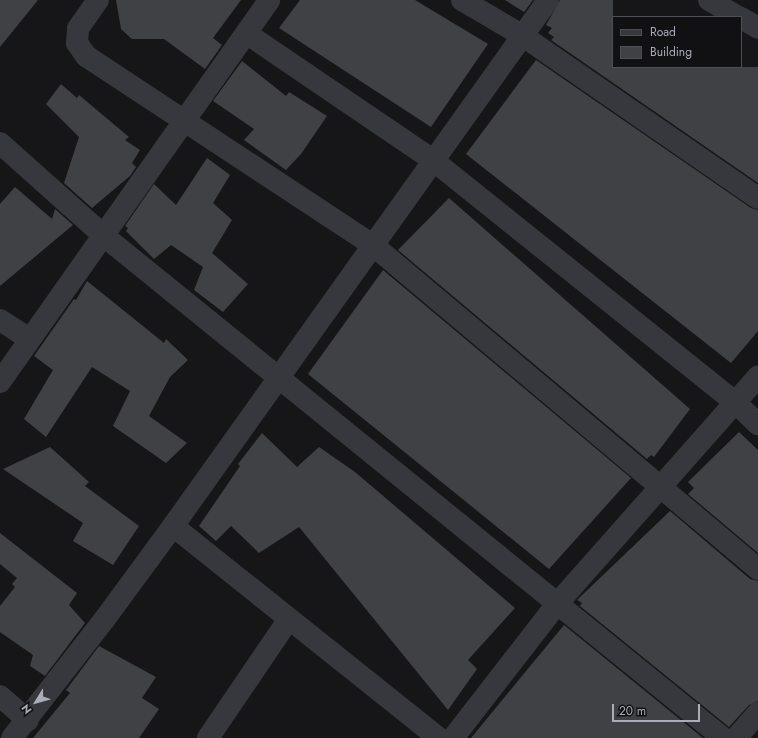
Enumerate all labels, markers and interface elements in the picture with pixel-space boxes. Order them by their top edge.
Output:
legend [612,16,742,68]
text: Road [650,23,676,41]
text: Building [650,43,692,61]
north arrow [16,682,56,722]
scale bar [614,696,702,722]
text: N [17,701,35,718]
text: 20 m [619,702,646,720]

